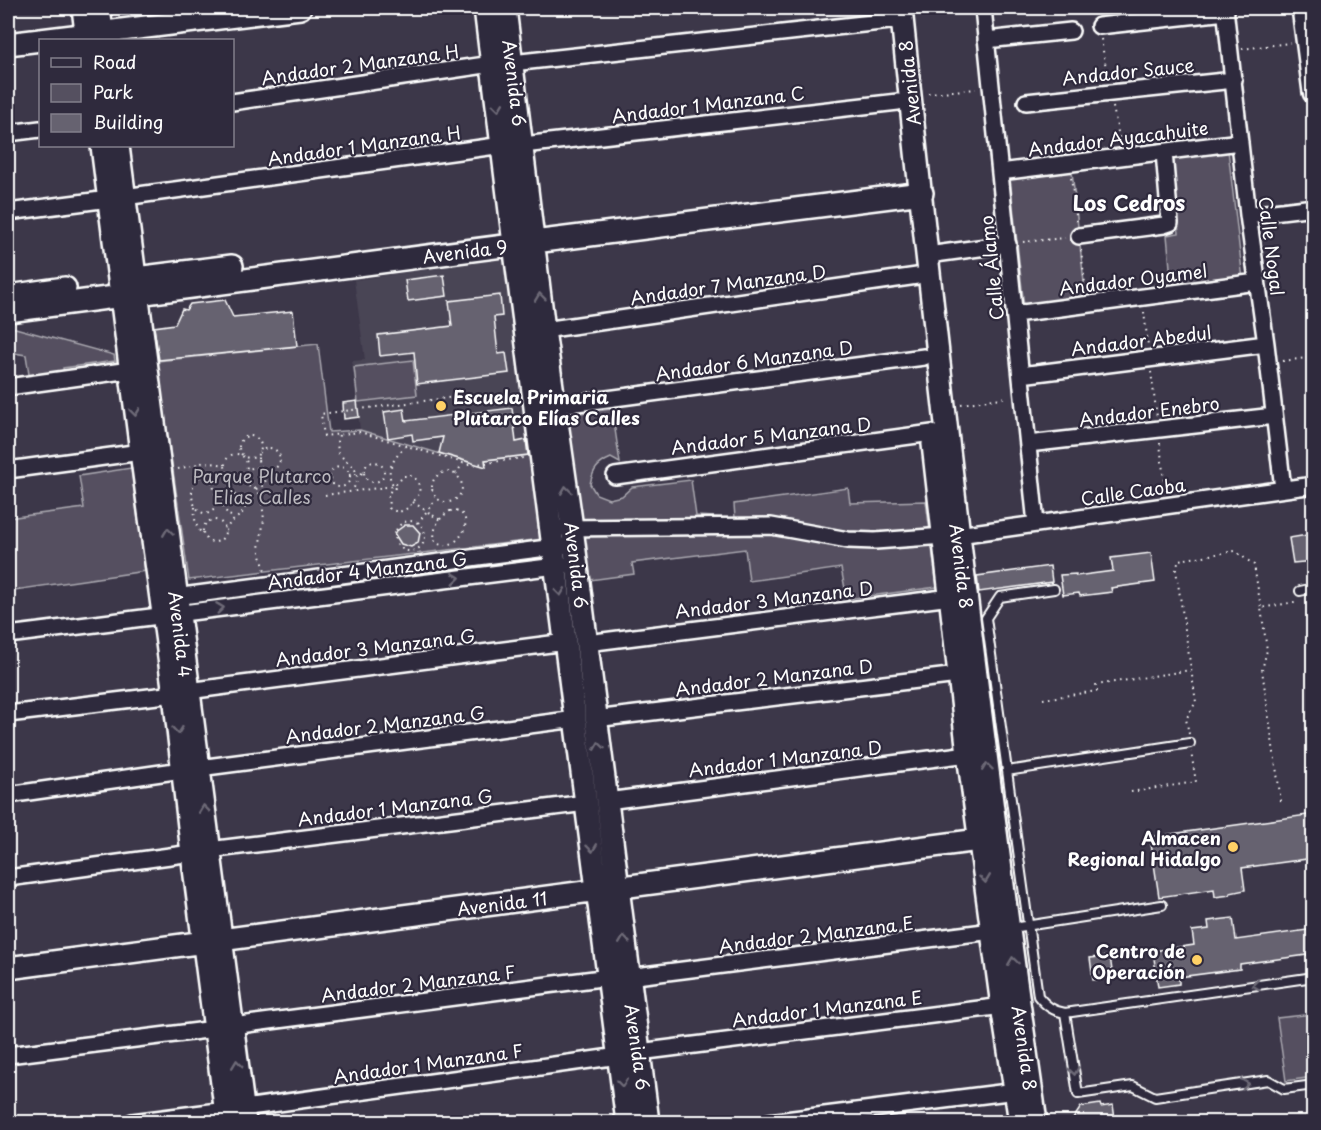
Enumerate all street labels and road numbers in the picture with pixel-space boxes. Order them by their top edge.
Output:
street label: Andador 2 Manzana H [259,37,461,91]
street label: Avenida 6 [496,38,534,128]
street label: Avenida 8 [891,39,927,127]
street label: Andador Sauce [1061,51,1196,91]
street label: Andador 1 Manzana C [610,79,806,129]
street label: Andador Ayacahuite [1026,114,1210,162]
street label: Andador 1 Manzana H [266,118,462,172]
street label: Calle Nogal [1253,195,1291,297]
street label: Calle Álamo [972,214,1010,322]
street label: Avenida 9 [421,232,509,270]
street label: Andador 7 Manzana D [628,257,828,311]
street label: Andador Oyamel [1058,257,1208,301]
street label: Andador Abedul [1069,318,1213,362]
street label: Andador 6 Manzana D [653,333,855,387]
street label: Andador Enebro [1077,389,1221,433]
street label: Andador 5 Manzana D [669,409,873,461]
street label: Calle Caoba [1079,470,1188,512]
street label: Avenida 6 [558,520,596,610]
street label: Avenida 8 [943,522,981,610]
street label: Andador 4 Manzana G [266,544,468,596]
street label: Andador 3 Manzana D [673,573,875,625]
street label: Avenida 4 [162,589,200,679]
street label: Andador 3 Manzana G [274,621,476,673]
street label: Andador 2 Manzana D [673,651,875,703]
street label: Andador 2 Manzana G [284,698,486,750]
street label: Andador 1 Manzana D [687,733,883,783]
street label: Andador 1 Manzana G [296,782,494,832]
street label: Avenida 11 [455,884,549,922]
street label: Andador 2 Manzana E [717,909,915,959]
street label: Andador 2 Manzana F [319,958,517,1008]
street label: Andador 1 Manzana E [730,983,924,1033]
street label: Avenida 6 [619,1002,657,1092]
street label: Avenida 8 [1006,1004,1044,1092]
street label: Andador 1 Manzana F [331,1036,525,1090]

